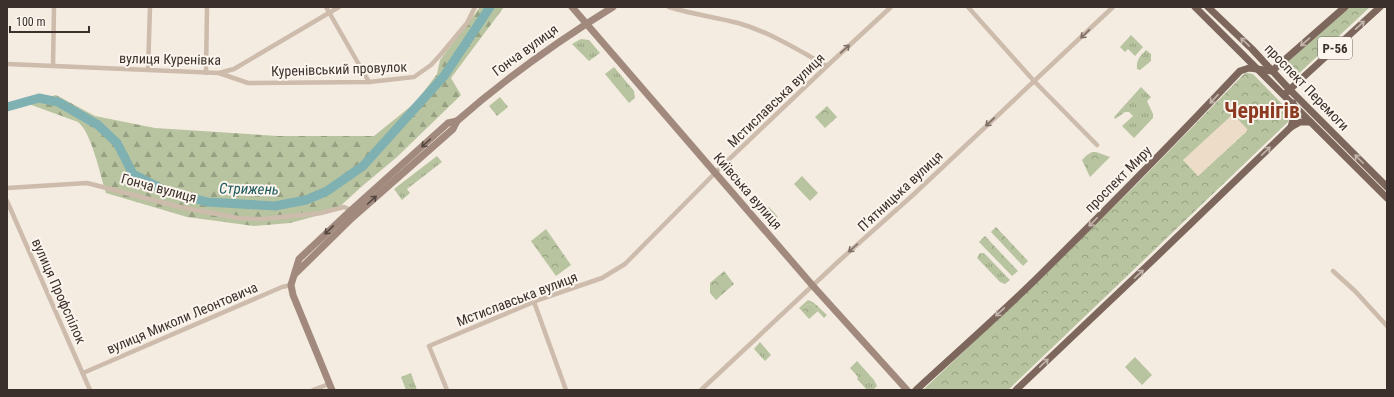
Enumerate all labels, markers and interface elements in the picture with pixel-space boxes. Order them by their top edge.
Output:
scale bar [10,8,89,34]
text: 100 m [16,15,46,29]
street label: Гонча вулиця [489,21,561,79]
one-way arrow [1354,21,1365,30]
one-way arrow [1080,29,1090,38]
one-way arrow [1300,37,1310,47]
road number: Р-56 [1318,37,1352,59]
one-way arrow [1240,38,1250,47]
street label: проспект Перемоги [1262,40,1352,134]
one-way arrow [840,44,850,54]
street label: вулиця Куренівка [119,50,221,68]
street label: Мстиславська вулиця [724,50,828,150]
street label: Куренівський провулок [271,59,408,79]
one-way arrow [1209,94,1218,104]
district label: Чернігів [1224,98,1300,123]
one-way arrow [985,118,995,127]
one-way arrow [420,138,431,147]
street label: проспект Миру [1081,142,1155,216]
one-way arrow [1261,146,1271,156]
street label: Пʼятницька вулиця [854,148,946,234]
street label: Київська вулиця [710,150,786,232]
one-way arrow [1355,154,1364,164]
street label: Гонча вулиця [120,170,198,206]
water label: Стрижень [219,179,279,199]
one-way arrow [367,195,377,204]
one-way arrow [1088,217,1098,227]
one-way arrow [324,225,334,235]
street label: вулиця Профспілок [29,236,89,346]
one-way arrow [848,244,858,253]
street label: Мстиславська вулиця [454,269,580,329]
one-way arrow [1134,269,1144,279]
street label: вулиця Миколи Леонтовича [104,279,260,357]
one-way arrow [995,308,1005,317]
one-way arrow [1039,359,1049,368]

